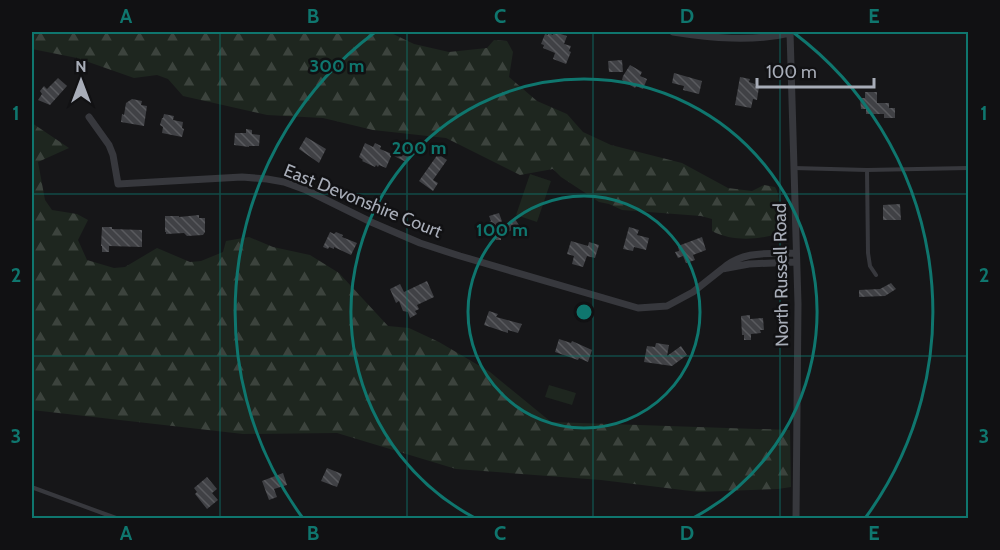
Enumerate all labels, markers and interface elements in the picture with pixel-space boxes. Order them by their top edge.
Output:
text: A [120,4,133,28]
text: B [307,4,319,28]
text: C [494,4,506,28]
text: D [680,4,694,28]
text: E [868,4,880,28]
north arrow [51,51,111,111]
scale bar [757,51,874,89]
text: 300 m [310,55,364,77]
text: N [75,57,87,76]
text: 100 m [766,61,817,83]
text: 1 [12,101,20,125]
text: 1 [980,101,988,125]
text: 200 m [392,137,446,159]
street label: East Devonshire Court [281,159,445,243]
street label: North Russell Road [769,203,793,347]
text: 100 m [476,219,528,241]
text: 2 [11,263,21,287]
text: 2 [979,263,989,287]
centre of rings [574,302,594,322]
text: 3 [11,424,21,448]
text: 3 [979,424,989,448]
text: A [120,521,133,545]
text: B [307,521,319,545]
text: C [494,521,506,545]
text: D [680,521,694,545]
text: E [868,521,880,545]

